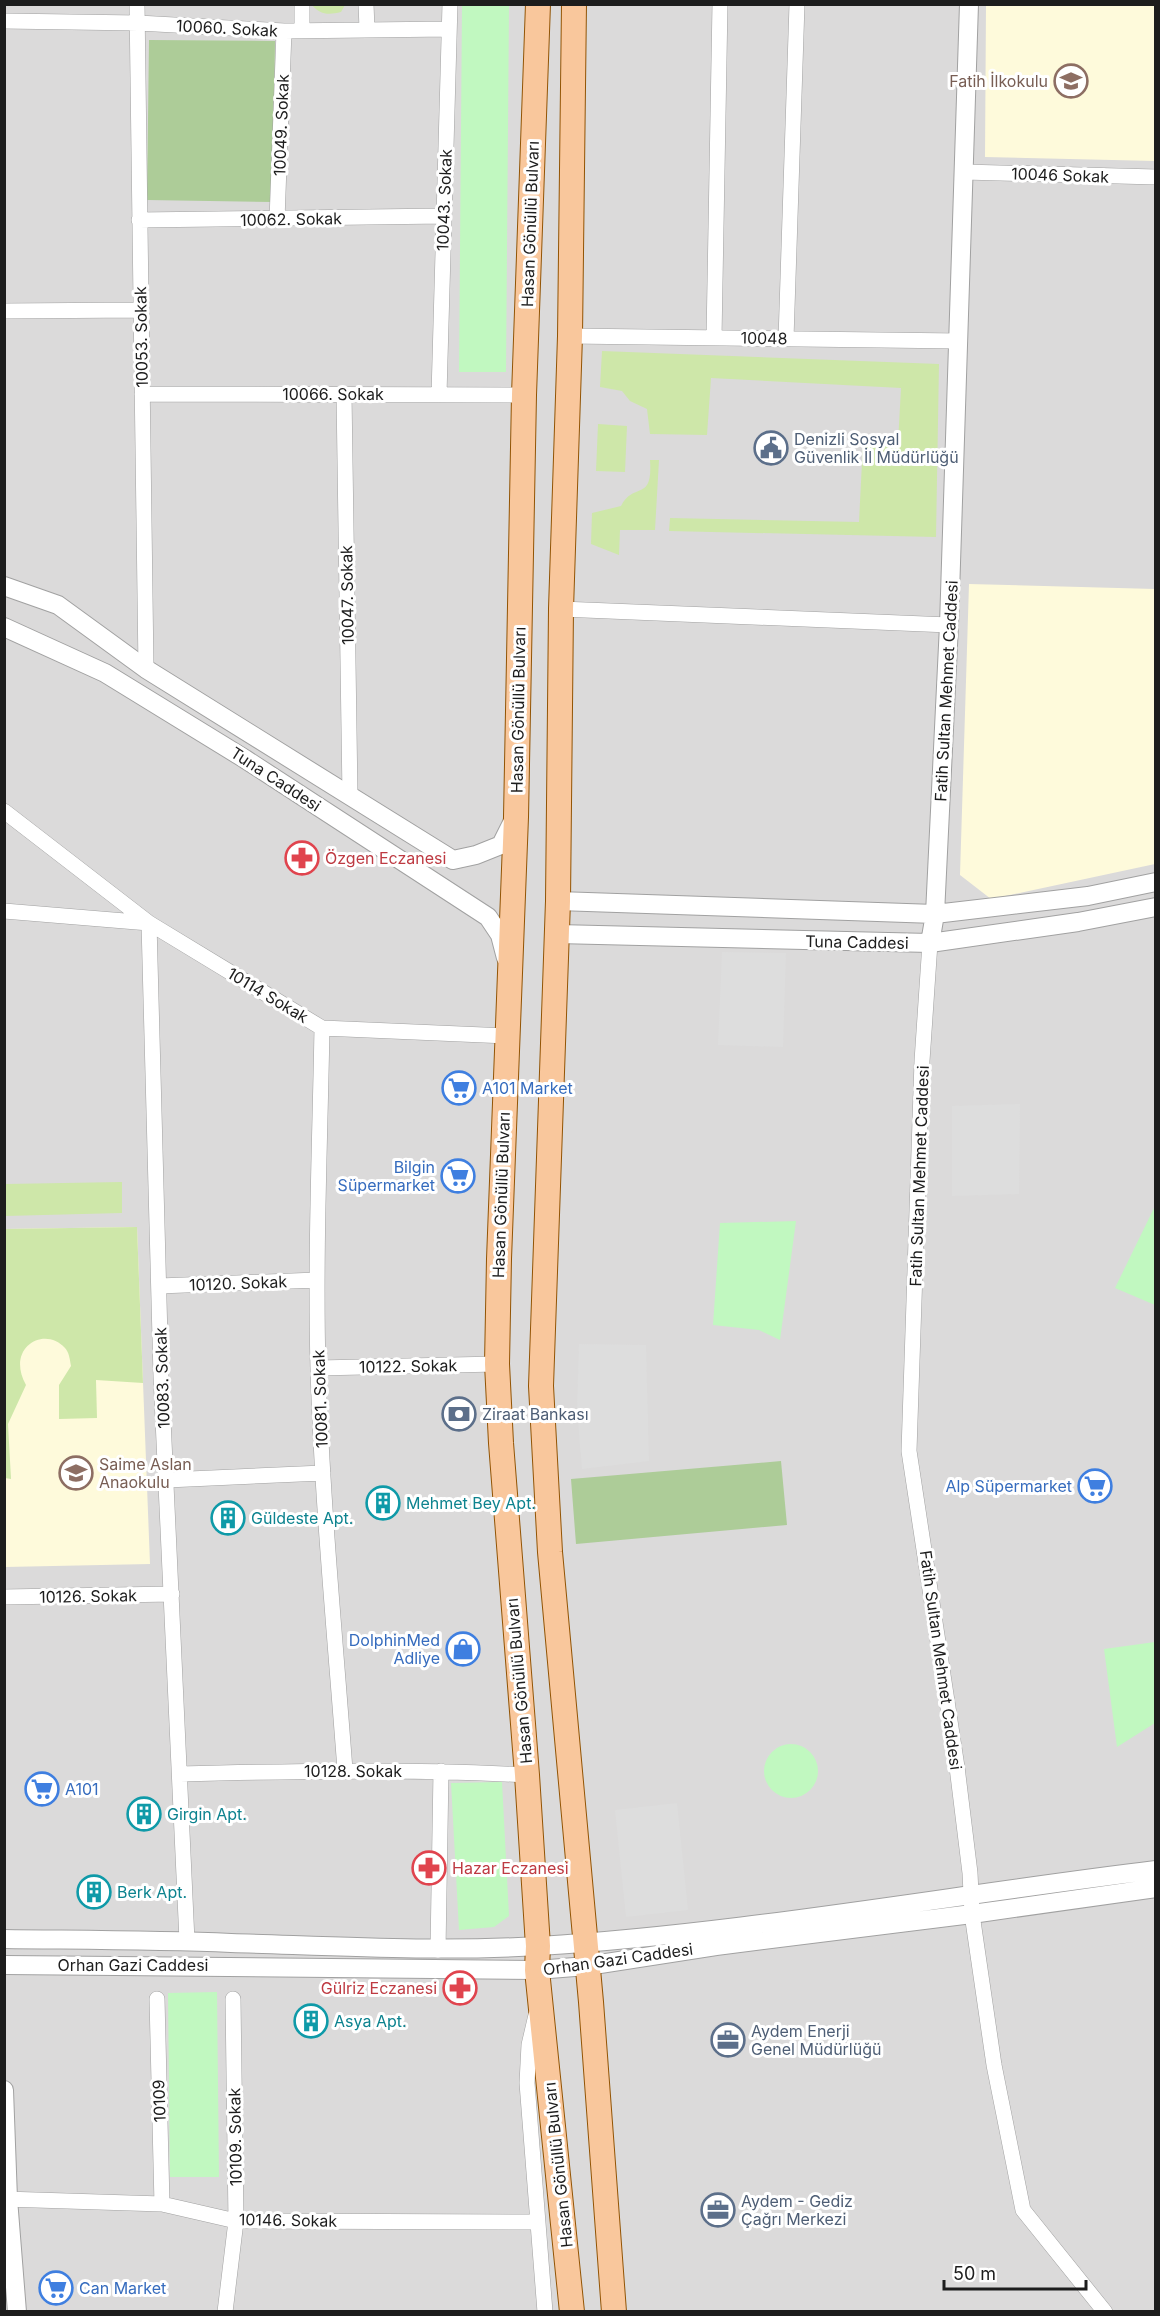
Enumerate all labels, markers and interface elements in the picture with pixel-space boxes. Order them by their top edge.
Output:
street label: 10060. Sokak [176,15,279,41]
school or university icon: Fatih İlkokulu [1053,63,1089,99]
place label: Fatih İlkokulu [949,71,1048,91]
street label: 10049. Sokak [269,73,293,176]
street label: Hasan Gönüllü Bulvarı [517,141,543,307]
street label: 10043. Sokak [432,148,456,251]
street label: 10046 Sokak [1011,163,1109,187]
street label: 10062. Sokak [240,208,342,230]
street label: 10053. Sokak [130,286,152,388]
street label: 10048 [740,328,788,348]
street label: 10066. Sokak [282,384,384,404]
place label: Denizli Sosyal Güvenlik İl Müdürlüğü [794,429,959,467]
public building icon: Denizli Sosyal Güvenlik İl Müdürlüğü [753,430,789,466]
street label: 10047. Sokak [336,545,358,645]
street label: Fatih Sultan Mehmet Caddesi [930,580,962,802]
street label: Hasan Gönüllü Bulvarı [507,627,529,793]
street label: Tuna Caddesi [227,742,325,816]
pharmacy icon: Özgen Eczanesi [284,840,320,876]
place label: Özgen Eczanesi [325,848,446,868]
street label: Tuna Caddesi [805,931,909,953]
street label: 10114 Sokak [224,963,312,1027]
street label: Fatih Sultan Mehmet Caddesi [905,1065,933,1287]
supermarket icon: A101 Market [441,1070,477,1106]
place label: A101 Market [482,1078,573,1098]
street label: Hasan Gönüllü Bulvarı [488,1112,514,1278]
place label: Bilgin Süpermarket [338,1157,435,1195]
supermarket icon: Bilgin Süpermarket [440,1158,476,1194]
street label: 10120. Sokak [189,1271,288,1295]
street label: 10083. Sokak [150,1327,174,1429]
street label: 10081. Sokak [308,1349,332,1449]
street label: 10122. Sokak [359,1355,457,1377]
bank icon: Ziraat Bankası [441,1396,477,1432]
place label: Ziraat Bankası [482,1404,589,1424]
place label: Saime Aslan Anaokulu [99,1454,192,1492]
school or university icon: Saime Aslan Anaokulu [58,1455,94,1491]
supermarket icon: Alp Süpermarket [1077,1468,1113,1504]
place label: Alp Süpermarket [945,1476,1072,1496]
building icon: Mehmet Bey Apt. [365,1485,401,1521]
place label: Mehmet Bey Apt. [406,1493,536,1513]
building icon: Güldeste Apt. [210,1500,246,1536]
place label: Güldeste Apt. [251,1508,353,1528]
street label: Fatih Sultan Mehmet Caddesi [916,1549,966,1771]
street label: 10126. Sokak [39,1585,137,1607]
street label: Hasan Gönüllü Bulvarı [502,1597,536,1765]
place label: DolphinMed Adliye [349,1630,440,1668]
shop icon: DolphinMed Adliye [445,1631,481,1667]
street label: 10128. Sokak [304,1761,402,1781]
supermarket icon: A101 [24,1771,60,1807]
place label: A101 [65,1779,99,1799]
building icon: Girgin Apt. [126,1796,162,1832]
place label: Girgin Apt. [167,1804,247,1824]
pharmacy icon: Hazar Eczanesi [411,1850,447,1886]
place label: Hazar Eczanesi [452,1858,569,1878]
building icon: Berk Apt. [76,1874,112,1910]
place label: Berk Apt. [117,1882,187,1902]
street label: Orhan Gazi Caddesi [542,1939,694,1979]
street label: Orhan Gazi Caddesi [58,1955,208,1975]
pharmacy icon: Gülriz Eczanesi [442,1970,478,2006]
place label: Gülriz Eczanesi [321,1978,437,1998]
building icon: Asya Apt. [293,2003,329,2039]
place label: Asya Apt. [334,2011,407,2031]
place label: Aydem Enerji Genel Müdürlüğü [751,2021,881,2059]
office icon: Aydem Enerji Genel Müdürlüğü [710,2022,746,2058]
street label: 10109 [148,2079,170,2123]
street label: Hasan Gönüllü Bulvarı [539,2081,577,2249]
street label: 10109. Sokak [224,2087,246,2186]
place label: Aydem - Gediz Çağrı Merkezi [741,2191,853,2229]
office icon: Aydem - Gediz Çağrı Merkezi [700,2192,736,2228]
street label: 10146. Sokak [239,2209,338,2231]
scale bar [944,2253,1086,2291]
text: 50 m [953,2263,996,2284]
supermarket icon: Can Market [38,2270,74,2306]
place label: Can Market [79,2278,166,2298]

